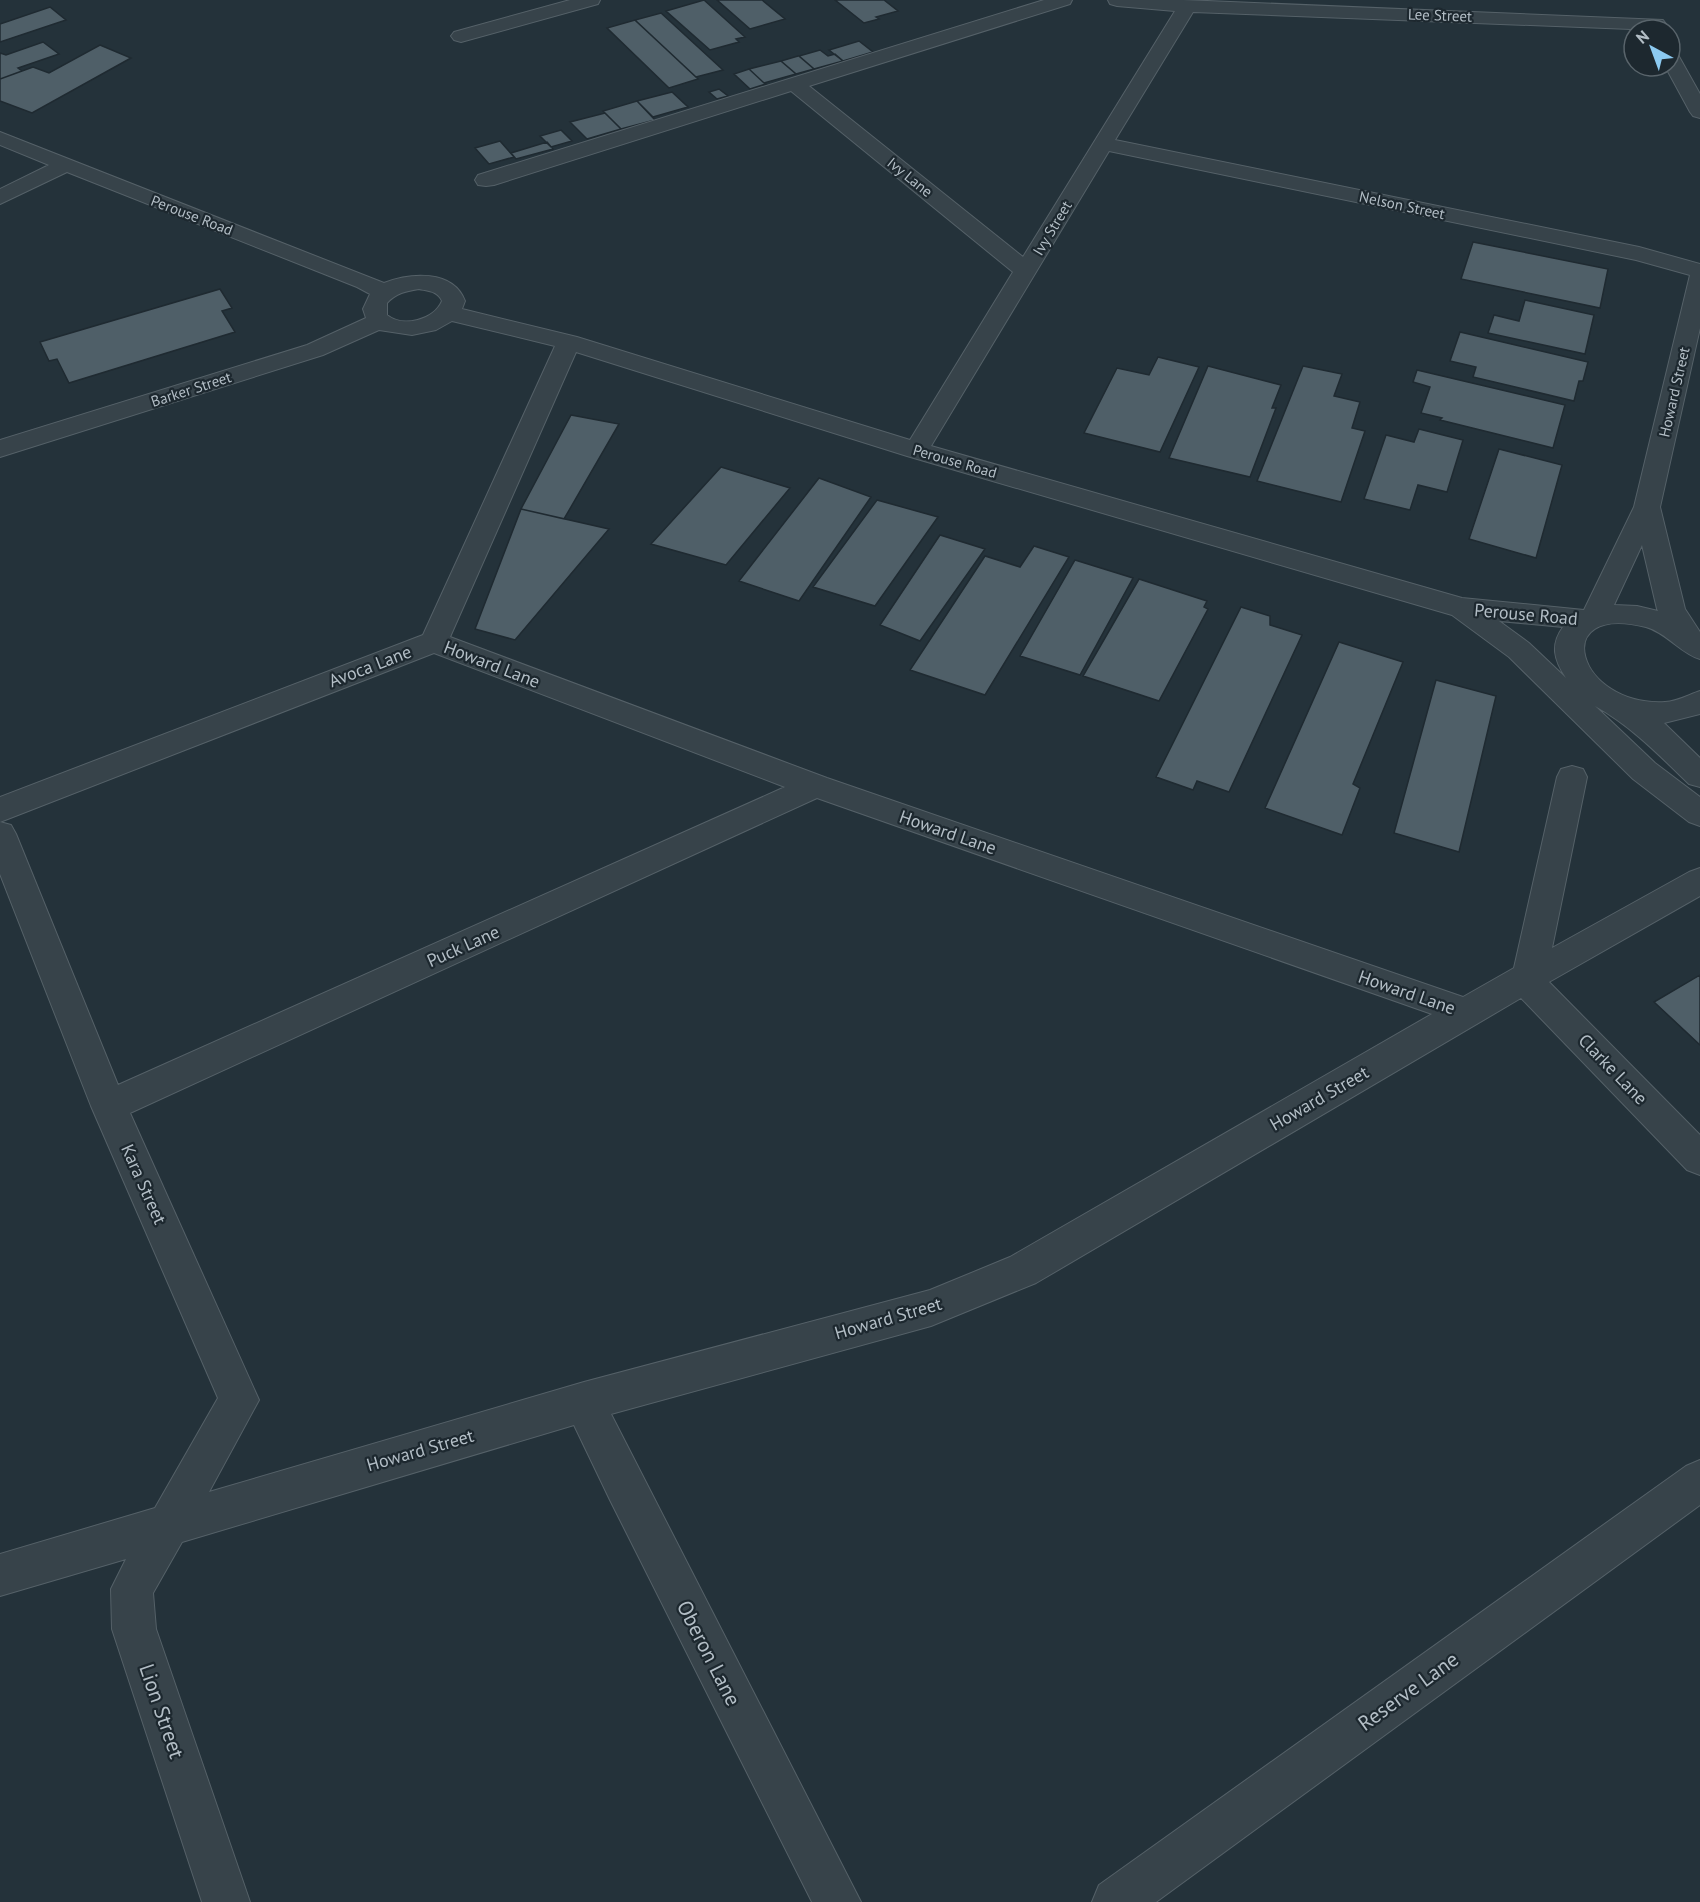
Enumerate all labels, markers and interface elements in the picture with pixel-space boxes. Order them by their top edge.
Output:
street label: Lee Street [1408,4,1472,26]
north arrow [1622,18,1682,78]
text: N [1632,26,1653,48]
street label: Ivy Lane [883,153,937,201]
street label: Nelson Street [1357,187,1447,223]
street label: Perouse Road [148,191,236,239]
street label: Ivy Street [1028,197,1076,259]
street label: Howard Street [1654,345,1694,439]
street label: Barker Street [148,367,234,411]
street label: Perouse Road [911,440,999,482]
street label: Perouse Road [1473,598,1579,630]
street label: Howard Lane [441,635,543,693]
street label: Avoca Lane [325,640,415,692]
street label: Howard Lane [896,805,1000,859]
street label: Puck Lane [423,920,503,972]
street label: Howard Lane [1355,965,1459,1019]
street label: Clarke Lane [1574,1029,1652,1109]
street label: Howard Street [1265,1060,1373,1136]
street label: Kara Street [116,1140,172,1228]
street label: Howard Street [832,1292,944,1344]
street label: Howard Street [364,1424,476,1476]
street label: Oberon Lane [671,1596,747,1710]
street label: Reserve Lane [1352,1645,1464,1737]
street label: Lion Street [133,1660,191,1762]

